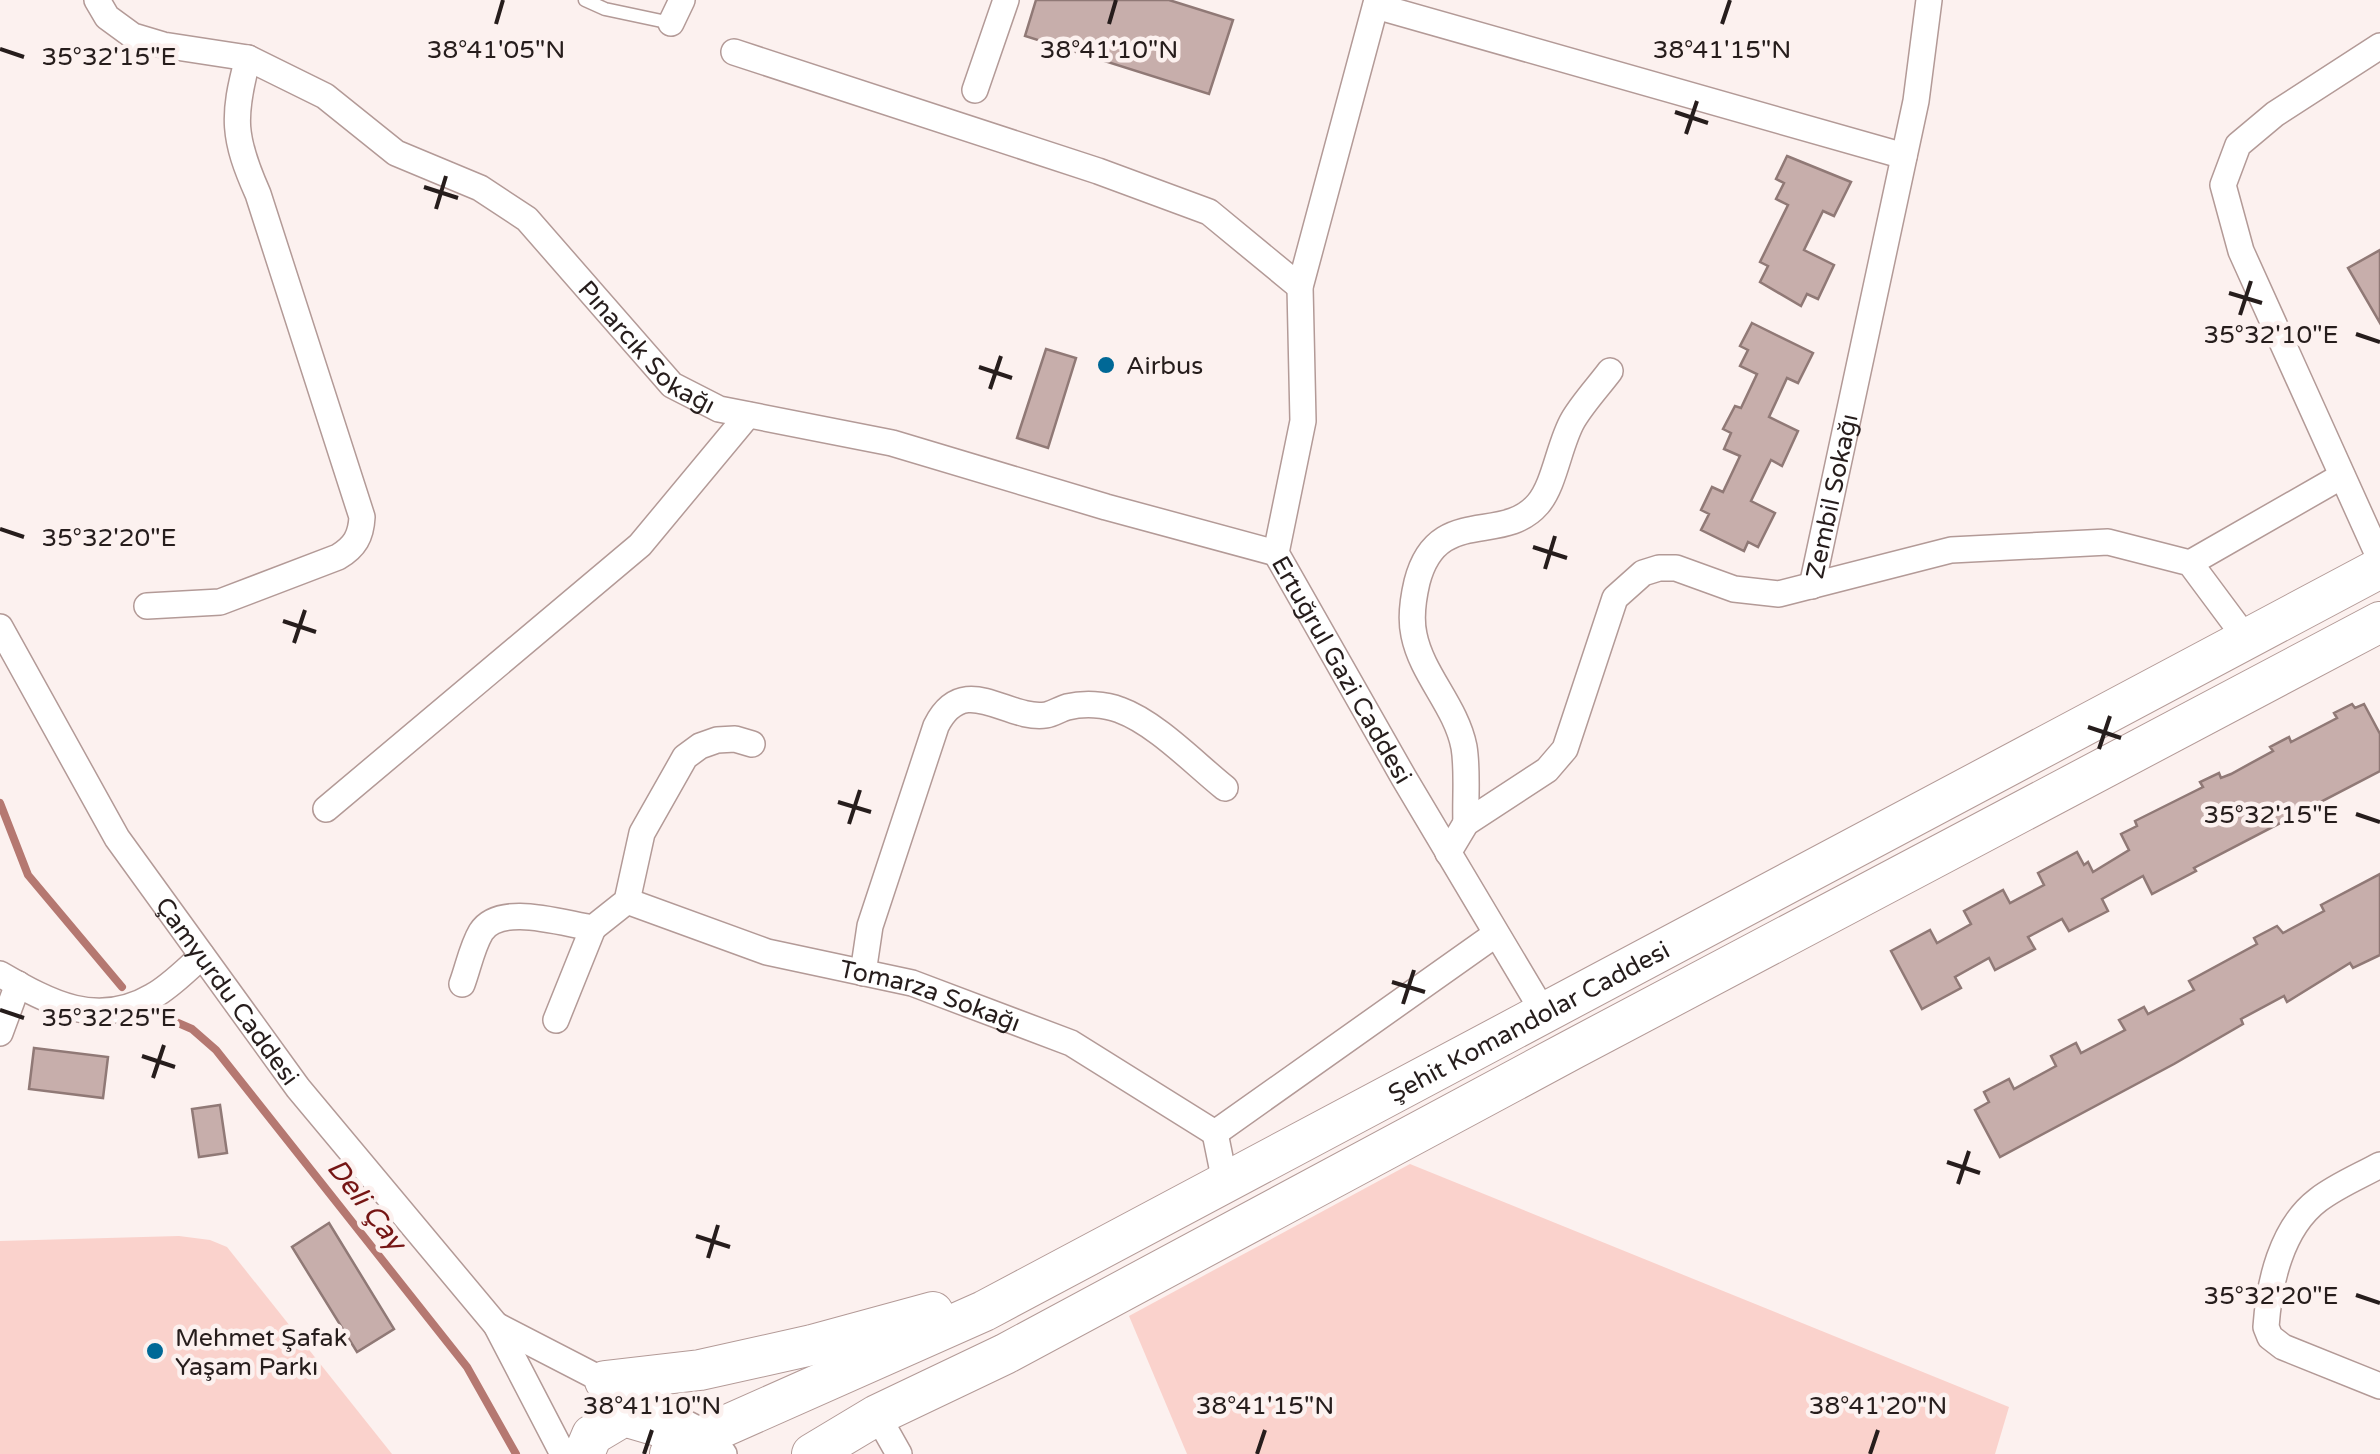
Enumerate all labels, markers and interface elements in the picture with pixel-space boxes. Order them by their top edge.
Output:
text: 38°41'05"N [427,35,565,65]
text: 38°41'10"N [1040,35,1178,65]
text: 38°41'15"N [1653,35,1791,65]
text: 35°32'15"E [42,42,176,72]
street label: Pınarcık Sokağı [572,275,720,420]
text: 35°32'10"E [2204,320,2338,350]
place label: Airbus [1126,351,1203,381]
marker: Airbus [1095,354,1117,376]
street label: Zembil Sokağı [1800,411,1865,581]
text: 35°32'20"E [42,523,176,553]
street label: Ertuğrul Gazi Caddesi [1265,551,1418,789]
text: 35°32'15"E [2204,800,2338,830]
street label: Çamyurdu Caddesi [149,892,305,1091]
street label: Şehit Komandolar Caddesi [1383,935,1675,1109]
street label: Tomarza Sokağı [837,954,1025,1039]
text: 35°32'25"E [42,1003,176,1033]
water label: Deli Çay [320,1152,415,1260]
text: 35°32'20"E [2204,1281,2338,1311]
place label: Mehmet Şafak Yaşam Parkı [175,1323,347,1382]
marker: Mehmet Şafak Yaşam Parkı [144,1340,166,1362]
text: 38°41'10"N [583,1391,721,1421]
text: 38°41'15"N [1196,1391,1334,1421]
text: 38°41'20"N [1809,1391,1947,1421]

